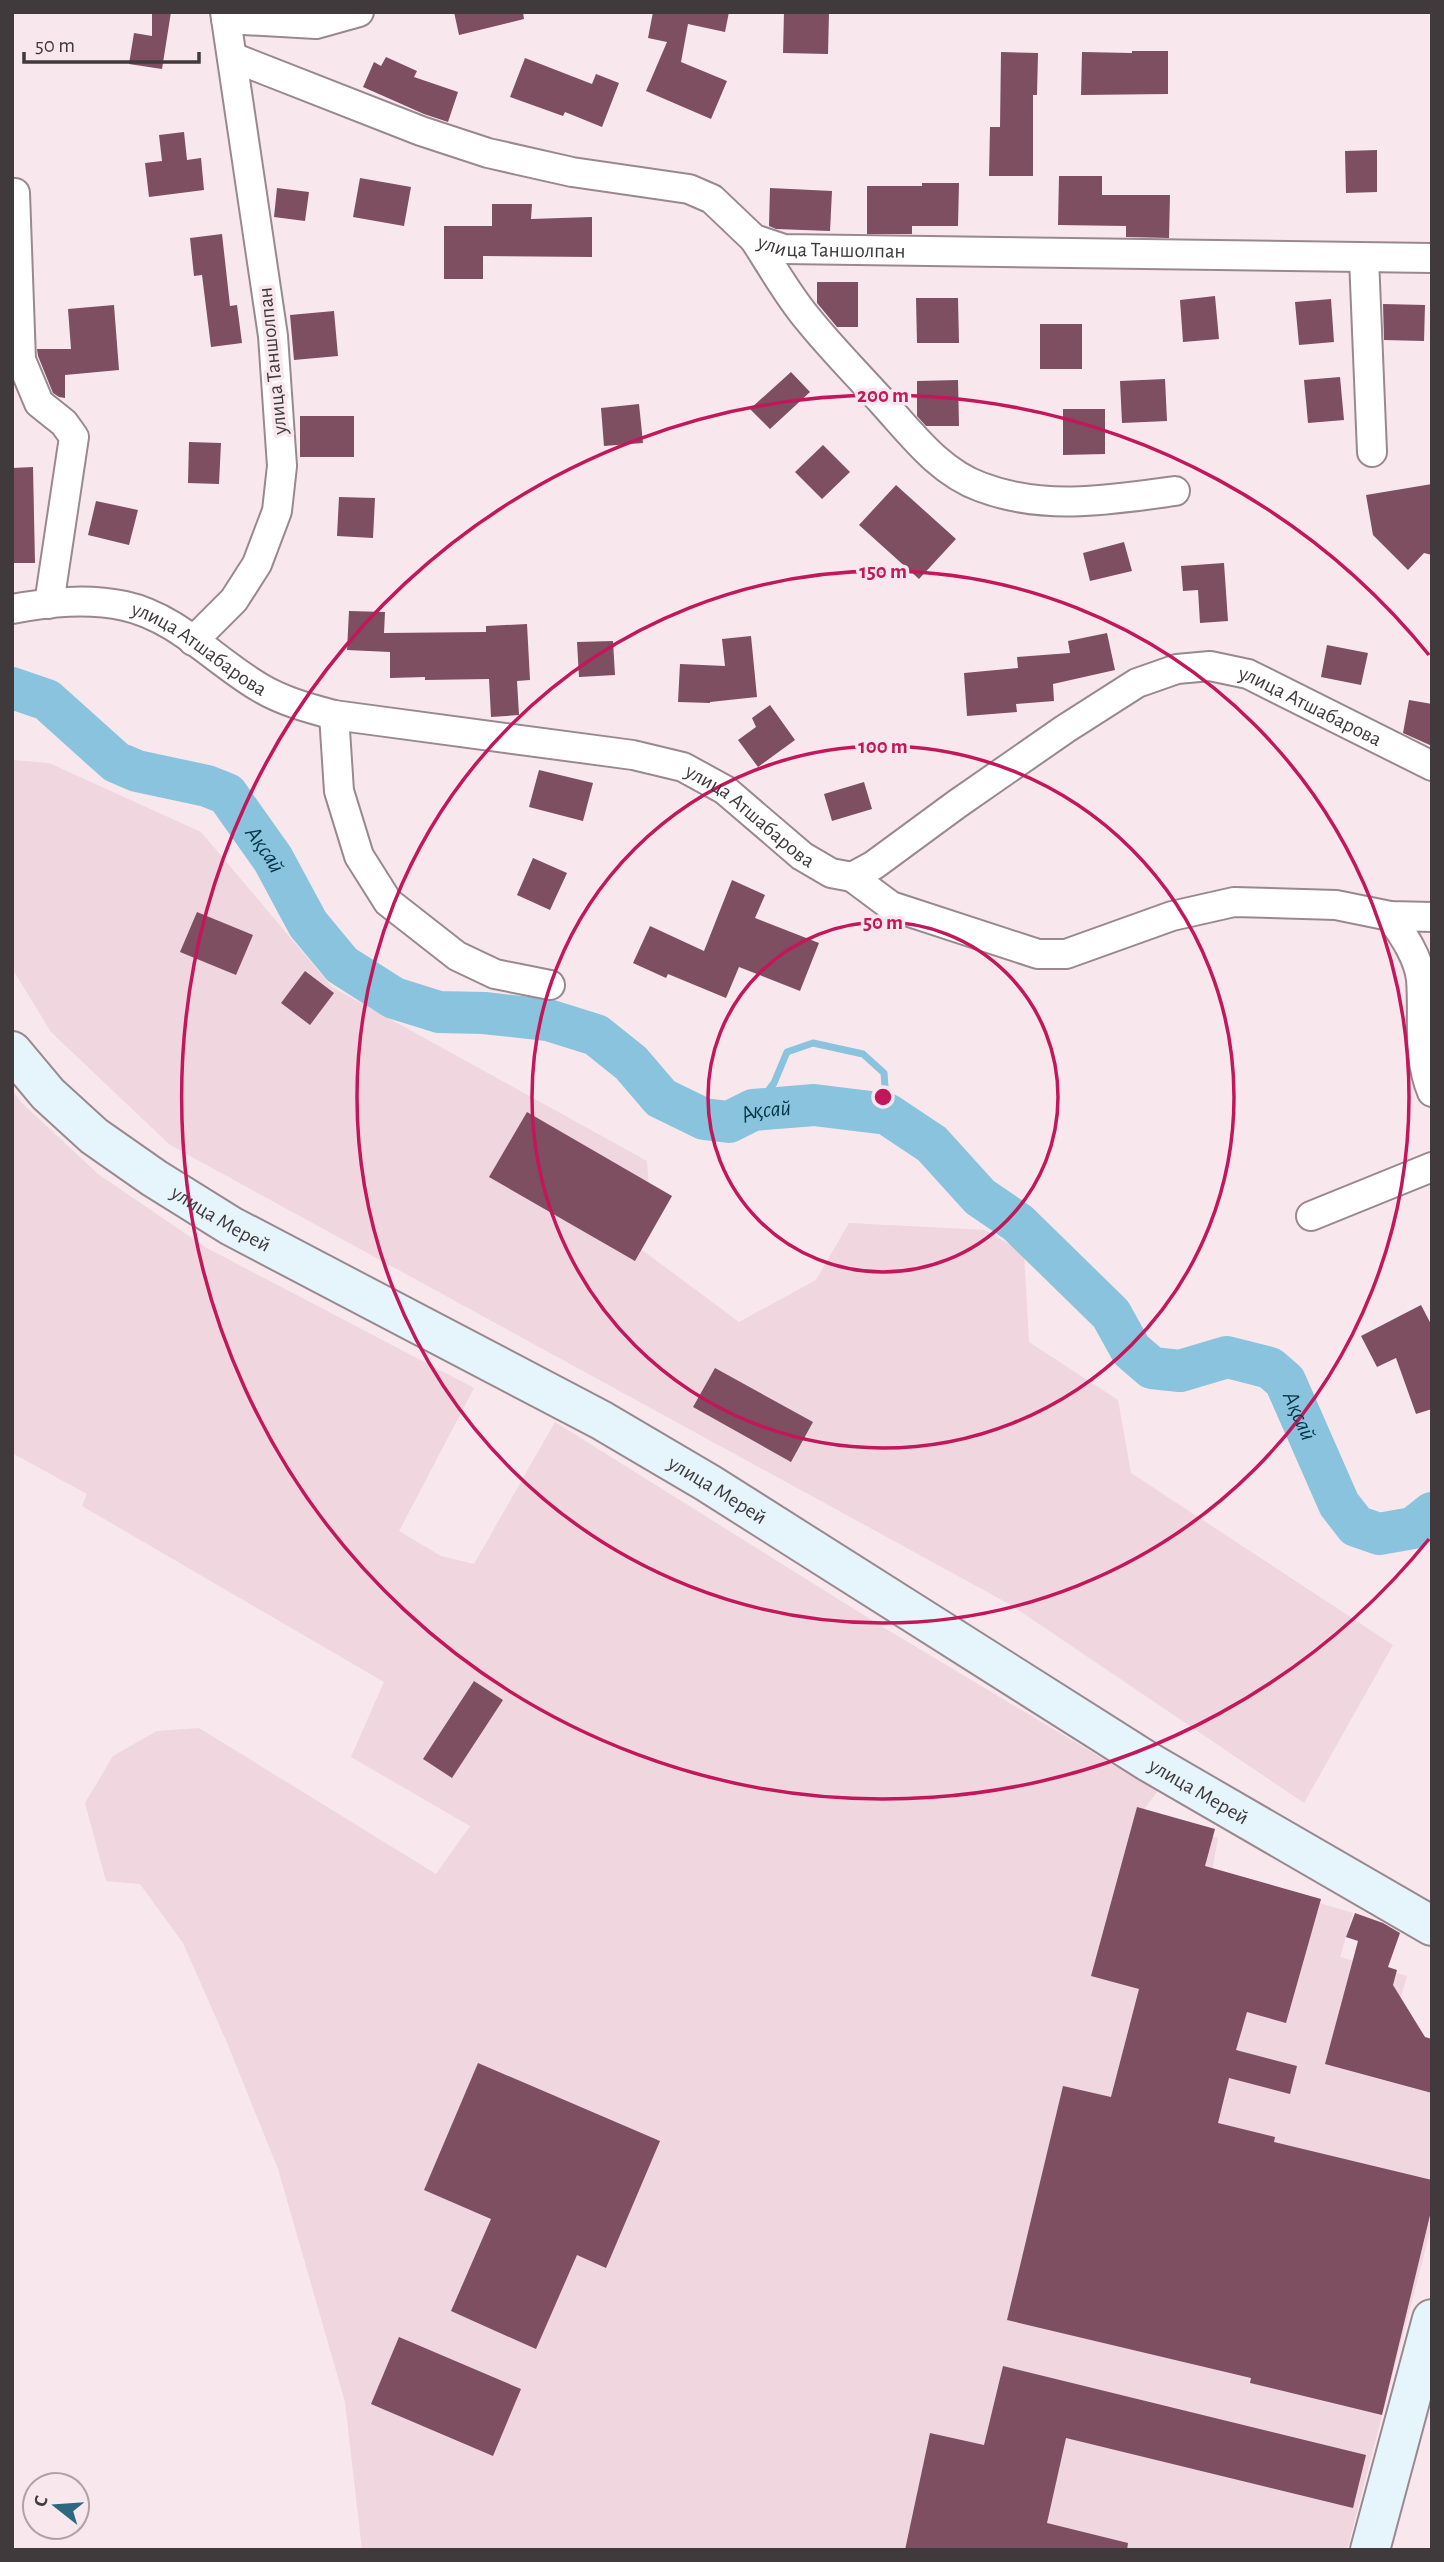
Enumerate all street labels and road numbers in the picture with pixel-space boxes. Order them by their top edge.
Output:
street label: улица Таншолпан [754,231,906,262]
street label: улица Таншолпан [254,286,291,437]
street label: улица Атшабарова [128,598,271,700]
street label: улица Атшабарова [1236,662,1385,750]
street label: улица Атшабарова [681,760,818,872]
street label: улица Мерей [167,1181,274,1256]
street label: улица Мерей [664,1452,770,1528]
street label: улица Мерей [1144,1754,1252,1829]

